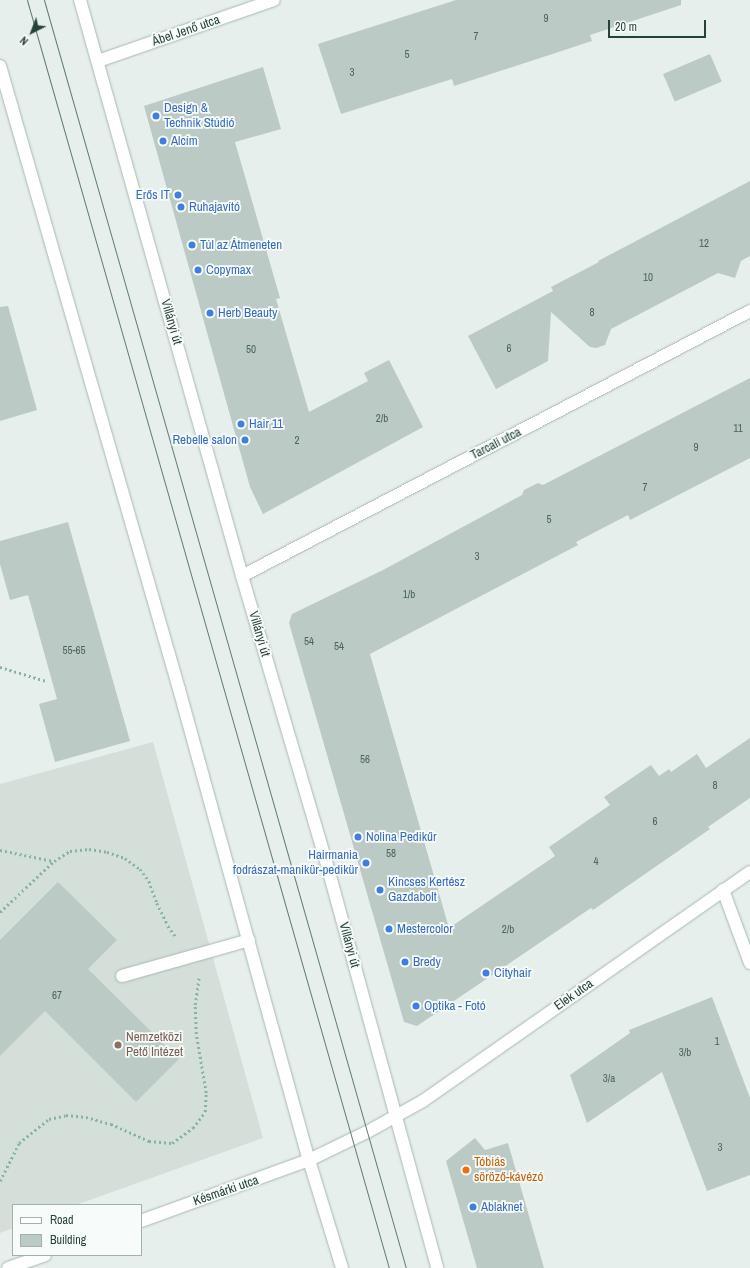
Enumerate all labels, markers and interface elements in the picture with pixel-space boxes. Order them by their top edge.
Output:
house number: 9 [543,11,549,25]
north arrow [12,12,52,52]
street label: Ábel Jenő utca [150,12,222,50]
scale bar [610,12,708,38]
text: 20 m [615,19,637,35]
house number: 7 [473,29,479,43]
text: N [17,34,31,48]
house number: 5 [404,47,410,61]
house number: 3 [349,65,355,79]
place label: Design & Technik Stúdió [164,101,235,132]
marker: Design & Technik Stúdió [151,111,161,121]
place label: Alcím [171,133,198,149]
marker: Alcím [158,136,168,146]
place label: Erős IT [136,187,170,203]
marker: Erős IT [173,190,183,200]
place label: Ruhajavító [189,199,240,215]
marker: Ruhajavító [176,202,186,212]
house number: 12 [699,236,709,250]
place label: Túl az Átmeneten [200,237,283,253]
marker: Túl az Átmeneten [187,240,197,250]
place label: Copymax [206,262,251,278]
marker: Copymax [193,265,203,275]
house number: 10 [643,270,653,284]
street label: Villányi út [157,297,185,347]
place label: Herb Beauty [218,305,277,321]
house number: 8 [589,305,595,319]
marker: Herb Beauty [205,308,215,318]
house number: 6 [506,341,512,355]
house number: 50 [246,342,256,356]
house number: 2/b [376,411,388,425]
place label: Hair 11 [249,416,283,432]
marker: Hair 11 [236,419,246,429]
house number: 11 [733,421,743,435]
street label: Tarcali utca [468,425,524,463]
place label: Rebelle salon [172,432,237,448]
house number: 2 [294,433,300,447]
marker: Rebelle salon [240,435,250,445]
house number: 9 [693,440,699,454]
house number: 7 [642,480,648,494]
house number: 5 [546,512,552,526]
house number: 3 [474,549,480,563]
house number: 1/b [403,587,415,601]
street label: Villányi út [245,609,273,659]
house number: 54 [304,634,314,648]
house number: 54 [334,639,344,653]
house number: 55-65 [62,643,86,657]
house number: 56 [360,752,370,766]
house number: 8 [712,778,718,792]
house number: 6 [652,814,658,828]
place label: Nolina Pedikűr [366,829,437,845]
marker: Nolina Pedikűr [353,832,363,842]
house number: 58 [386,846,396,860]
place label: Hairmania fodrászat-manikür-pedikür [233,848,358,879]
house number: 4 [593,854,599,868]
marker: Hairmania fodrászat-manikür-pedikür [361,858,371,868]
place label: Kincses Kertész Gazdabolt [388,875,465,906]
marker: Kincses Kertész Gazdabolt [375,885,385,895]
street label: Villányi út [335,920,363,970]
place label: Mestercolor [397,921,453,937]
house number: 2/b [502,922,514,936]
marker: Mestercolor [384,924,394,934]
place label: Bredy [413,954,441,970]
marker: Bredy [400,957,410,967]
place label: Cityhair [494,965,531,981]
marker: Cityhair [481,968,491,978]
street label: Elek utca [552,976,596,1014]
house number: 67 [52,988,62,1002]
place label: Optika - Fotó [424,998,486,1014]
marker: Optika - Fotó [411,1001,421,1011]
place label: Nemzetközi Pető Intézet [126,1030,183,1061]
house number: 1 [714,1034,720,1048]
marker: Nemzetközi Pető Intézet [113,1040,123,1050]
house number: 3/b [679,1045,691,1059]
house number: 3/a [603,1071,615,1085]
house number: 3 [717,1140,723,1154]
place label: Tóbiás söröző-kávézó [474,1155,543,1186]
marker: Tóbiás söröző-kávézó [461,1165,471,1175]
street label: Késmárki utca [191,1173,261,1209]
place label: Ablaknet [481,1199,522,1215]
marker: Ablaknet [468,1202,478,1212]
legend [12,1204,142,1256]
text: Road [50,1212,74,1228]
text: Building [50,1232,86,1248]

